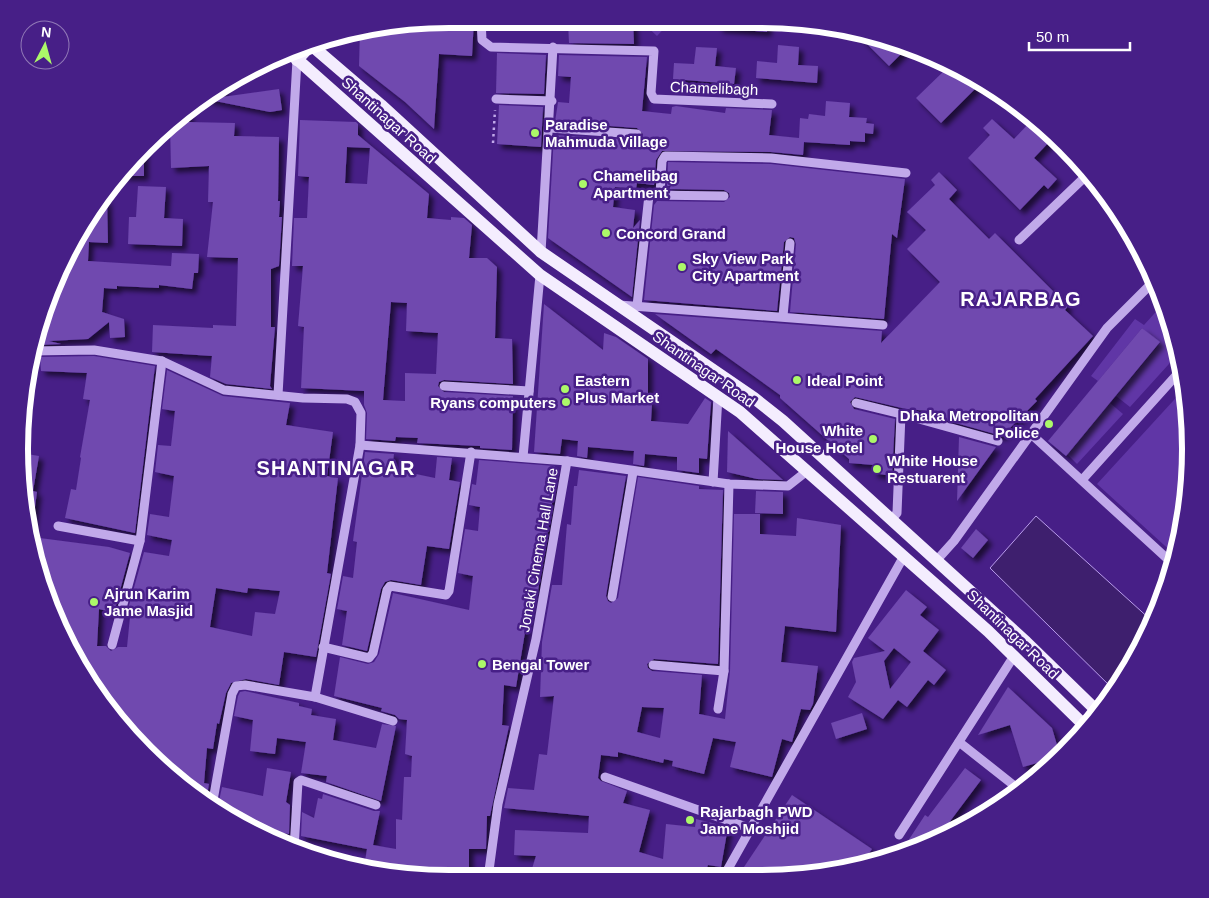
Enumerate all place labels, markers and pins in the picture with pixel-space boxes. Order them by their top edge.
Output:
place label: Paradise Mahmuda Village [545,116,667,150]
marker: Paradise Mahmuda Village [529,127,541,139]
place label: Chamelibag Apartment [593,167,678,201]
marker: Chamelibag Apartment [577,178,589,190]
place label: Concord Grand [616,225,726,242]
marker: Concord Grand [600,227,612,239]
place label: Sky View Park City Apartment [692,250,799,284]
marker: Sky View Park City Apartment [676,261,688,273]
place label: Eastern Plus Market [575,372,659,406]
place label: Ideal Point [807,372,883,389]
marker: Ideal Point [791,374,803,386]
marker: Eastern Plus Market [559,383,571,395]
place label: Ryans computers [430,394,556,411]
marker: Ryans computers [560,396,572,408]
place label: Dhaka Metropolitan Police [900,407,1039,441]
marker: Dhaka Metropolitan Police [1043,418,1055,430]
place label: White House Hotel [775,422,863,456]
marker: White House Hotel [867,433,879,445]
place label: White House Restuarent [887,452,978,486]
marker: White House Restuarent [871,463,883,475]
place label: Ajrun Karim Jame Masjid [104,585,193,619]
marker: Ajrun Karim Jame Masjid [88,596,100,608]
place label: Bengal Tower [492,656,589,673]
marker: Bengal Tower [476,658,488,670]
place label: Rajarbagh PWD Jame Moshjid [700,803,813,837]
marker: Rajarbagh PWD Jame Moshjid [684,814,696,826]

